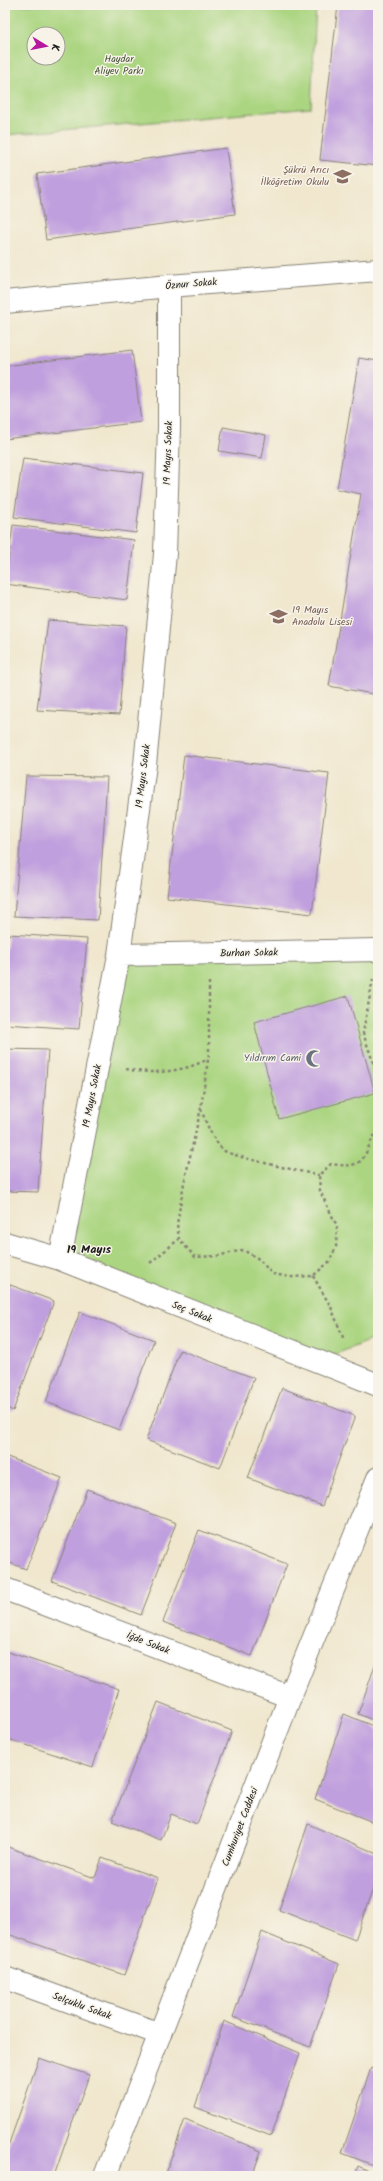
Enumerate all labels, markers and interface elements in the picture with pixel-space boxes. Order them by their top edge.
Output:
north arrow [26,26,66,66]
text: K [45,43,64,53]
park label: Haydar Aliyev Parkı [94,51,144,79]
place label: Şükrü Arıcı İlköğretim Okulu [261,162,329,190]
school or university icon: Şükrü Arıcı İlköğretim Okulu [332,166,352,186]
street label: Öznur Sokak [164,274,218,294]
street label: 19 Mayıs Sokak [159,420,177,485]
place label: 19 Mayıs Anadolu Lisesi [292,602,353,630]
school or university icon: 19 Mayıs Anadolu Lisesi [269,606,289,626]
street label: 19 Mayıs Sokak [131,743,155,809]
street label: Burhan Sokak [220,944,278,962]
mosque icon: Yıldırım Cami [304,1048,324,1068]
place label: Yıldırım Cami [244,1050,302,1066]
street label: 19 Mayıs Sokak [78,1063,106,1129]
district label: 19 Mayıs [67,1240,112,1259]
street label: Seç Sokak [169,1297,215,1327]
street label: İğde Sokak [124,1627,172,1659]
street label: Cumhuriyet Caddesi [218,1785,263,1869]
street label: Selçuklu Sokak [50,1988,114,2024]

